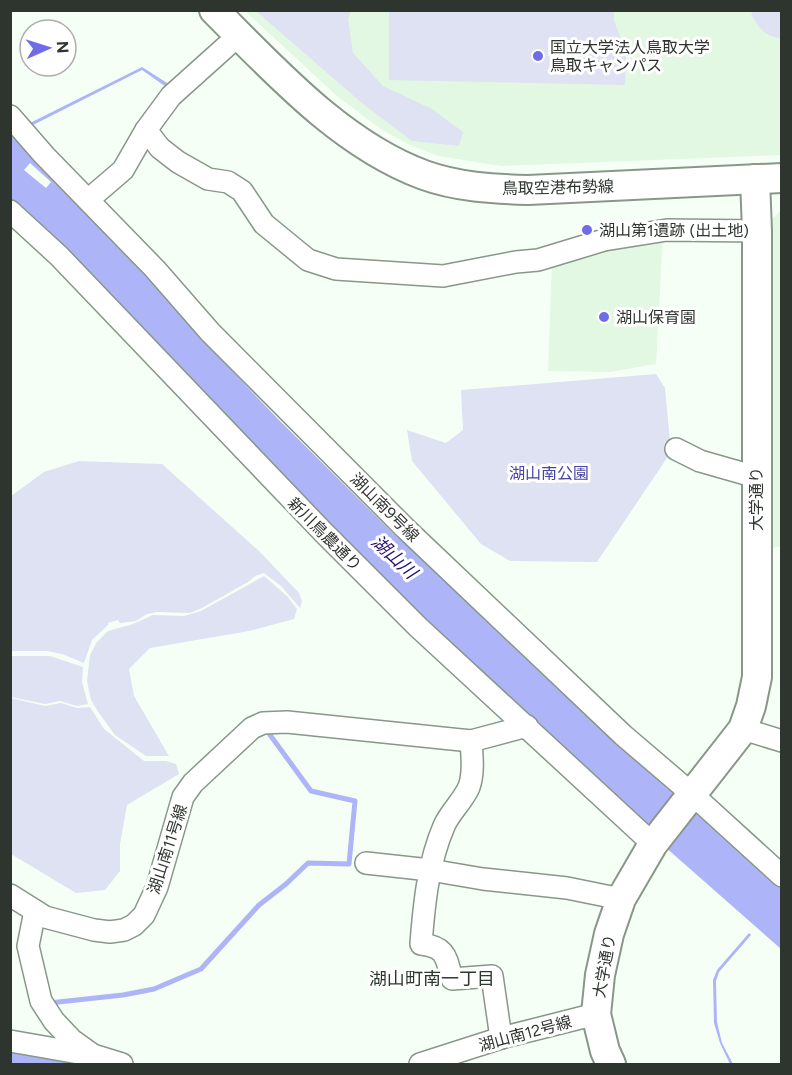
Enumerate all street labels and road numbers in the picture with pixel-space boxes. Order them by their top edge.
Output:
street label: 鳥取空港布勢線 [502,177,614,198]
street label: 大学通り [747,467,766,531]
street label: 湖山南9号線 [346,469,423,546]
street label: 新川鳥農通り [284,494,365,575]
street label: 湖山南11号線 [144,802,191,896]
street label: 大学通り [590,933,619,999]
street label: 湖山南12号線 [477,1012,574,1055]

